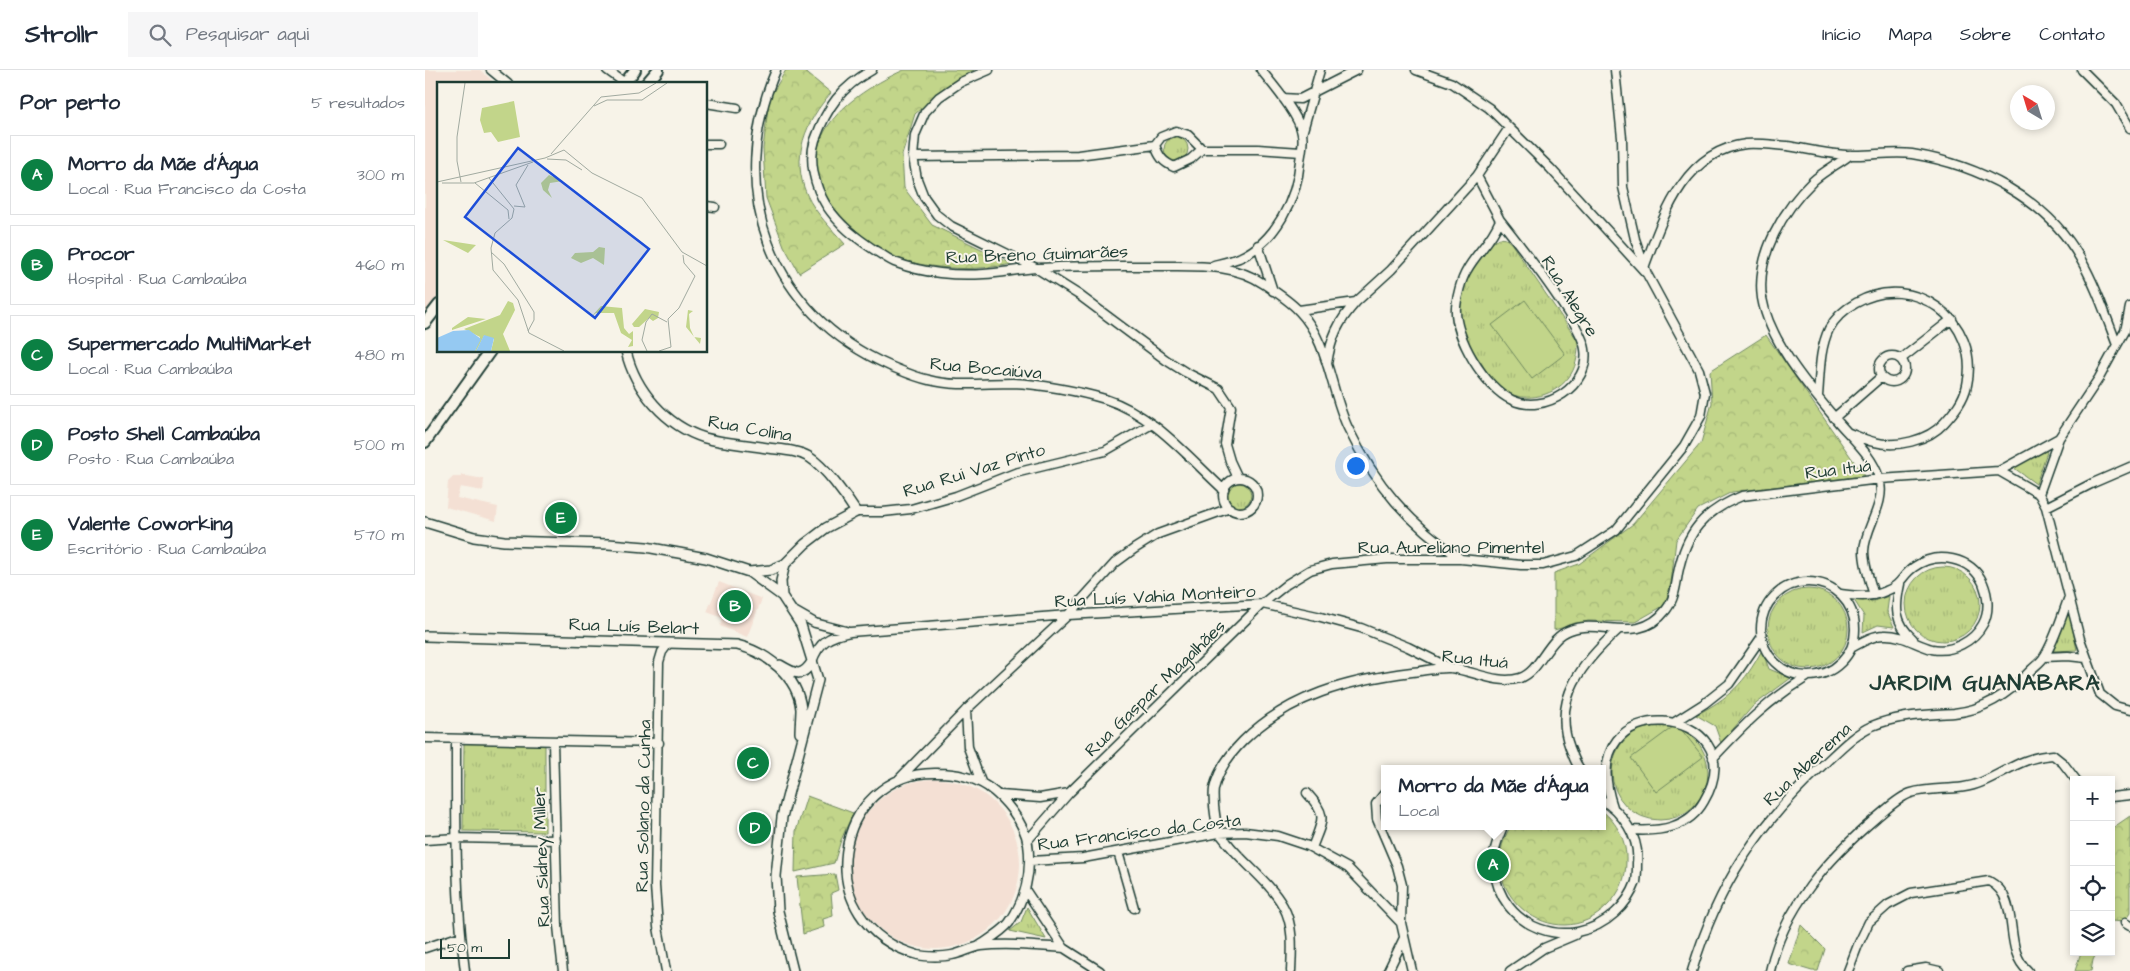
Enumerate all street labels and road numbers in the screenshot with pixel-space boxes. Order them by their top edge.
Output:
street label: Rua Breno Guimarães [945,239,1129,270]
street label: Rua Alegre [1534,251,1605,342]
street label: Rua Bocaiúva [929,351,1043,386]
street label: Rua Colina [706,409,794,448]
street label: Rua Rui Vaz Pinto [900,437,1048,504]
street label: Rua Ituá [1803,453,1873,486]
street label: Rua Aureliano Pimentel [1358,535,1544,560]
street label: Rua Luís Vahia Monteiro [1054,579,1256,614]
street label: Rua Luís Belart [568,612,700,641]
street label: Rua Gaspar Magalhães [1079,614,1232,763]
street label: Rua Ituá [1441,644,1509,675]
street label: Rua Aberema [1758,717,1857,812]
street label: Rua Solano da Cunha [629,719,658,893]
street label: Rua Sidney Miller [527,786,557,928]
street label: Rua Francisco da Costa [1036,808,1242,857]

